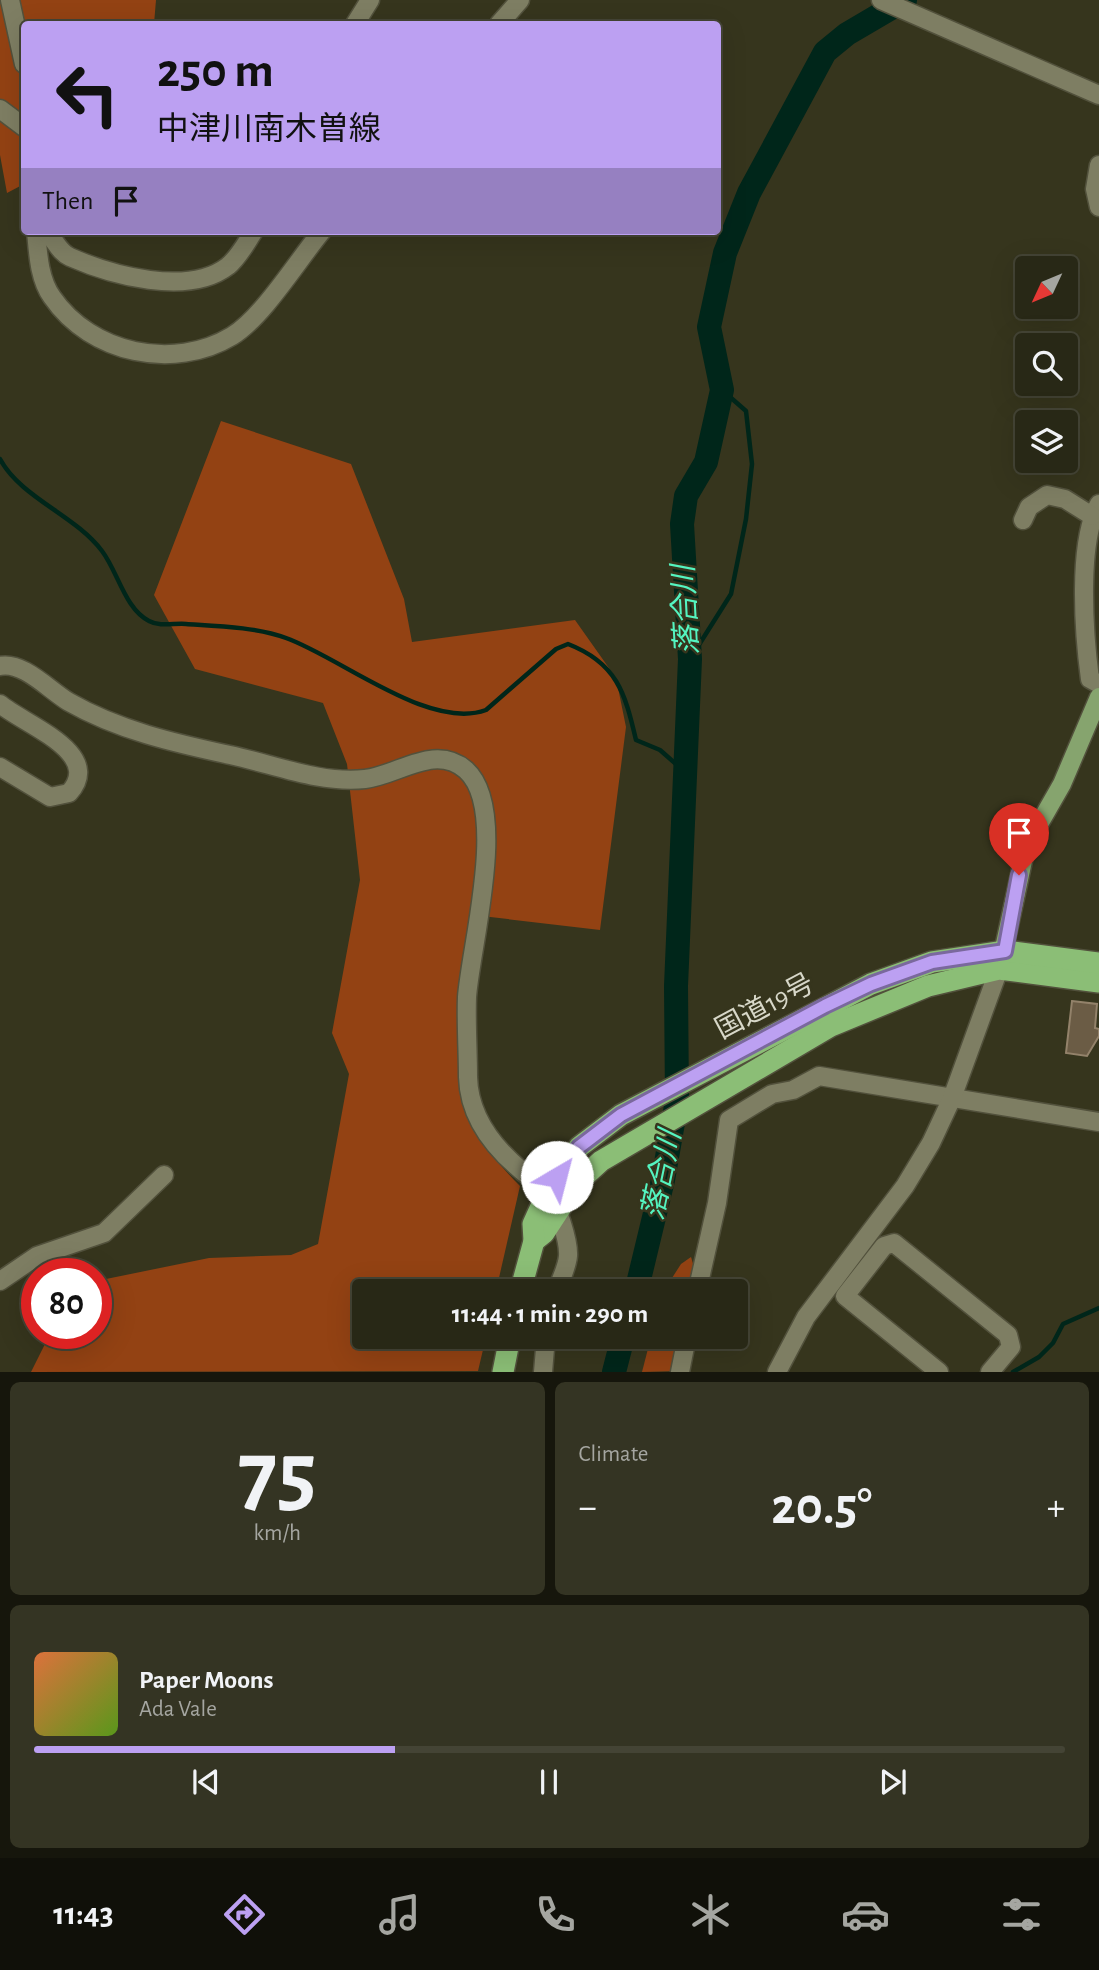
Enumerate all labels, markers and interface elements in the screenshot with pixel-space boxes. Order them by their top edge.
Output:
text: 250 m [157,47,274,96]
icon: left [42,49,133,140]
text: 中津川南木曽線 [157,113,381,145]
icon: arrive [107,182,145,220]
text: Then [42,188,93,214]
north arrow [1015,256,1078,318]
map controls [1015,256,1078,473]
button: search [1015,333,1078,396]
button: layers [1015,410,1078,473]
water label: 落合川 [667,561,703,656]
pin [989,803,1049,875]
icon: arrive [1000,814,1038,852]
street label: 国道19号 [710,968,819,1044]
water label: 落合川 [636,1125,687,1222]
position arrow [520,1140,594,1214]
speed limit sign: 80 [21,1258,112,1349]
text: 11:44 · 1 min · 290 m [452,1301,648,1327]
text: 75 [238,1429,317,1520]
text: Climate [579,1443,648,1466]
text: 20.5° [771,1481,872,1533]
text: − [579,1489,597,1527]
text: + [1047,1489,1065,1527]
text: km/h [254,1522,301,1545]
text: Paper Moons [139,1667,274,1693]
text: Ada Vale [139,1698,217,1721]
icon: previous [187,1763,225,1801]
icon: pause [530,1763,568,1801]
icon: next [874,1763,912,1801]
icon: directions [220,1890,269,1939]
icon: music [375,1890,424,1939]
icon: phone [531,1890,580,1939]
icon: climate [686,1890,735,1939]
icon: car [841,1890,890,1939]
icon: filters [997,1890,1046,1939]
text: 11:43 [53,1898,113,1930]

